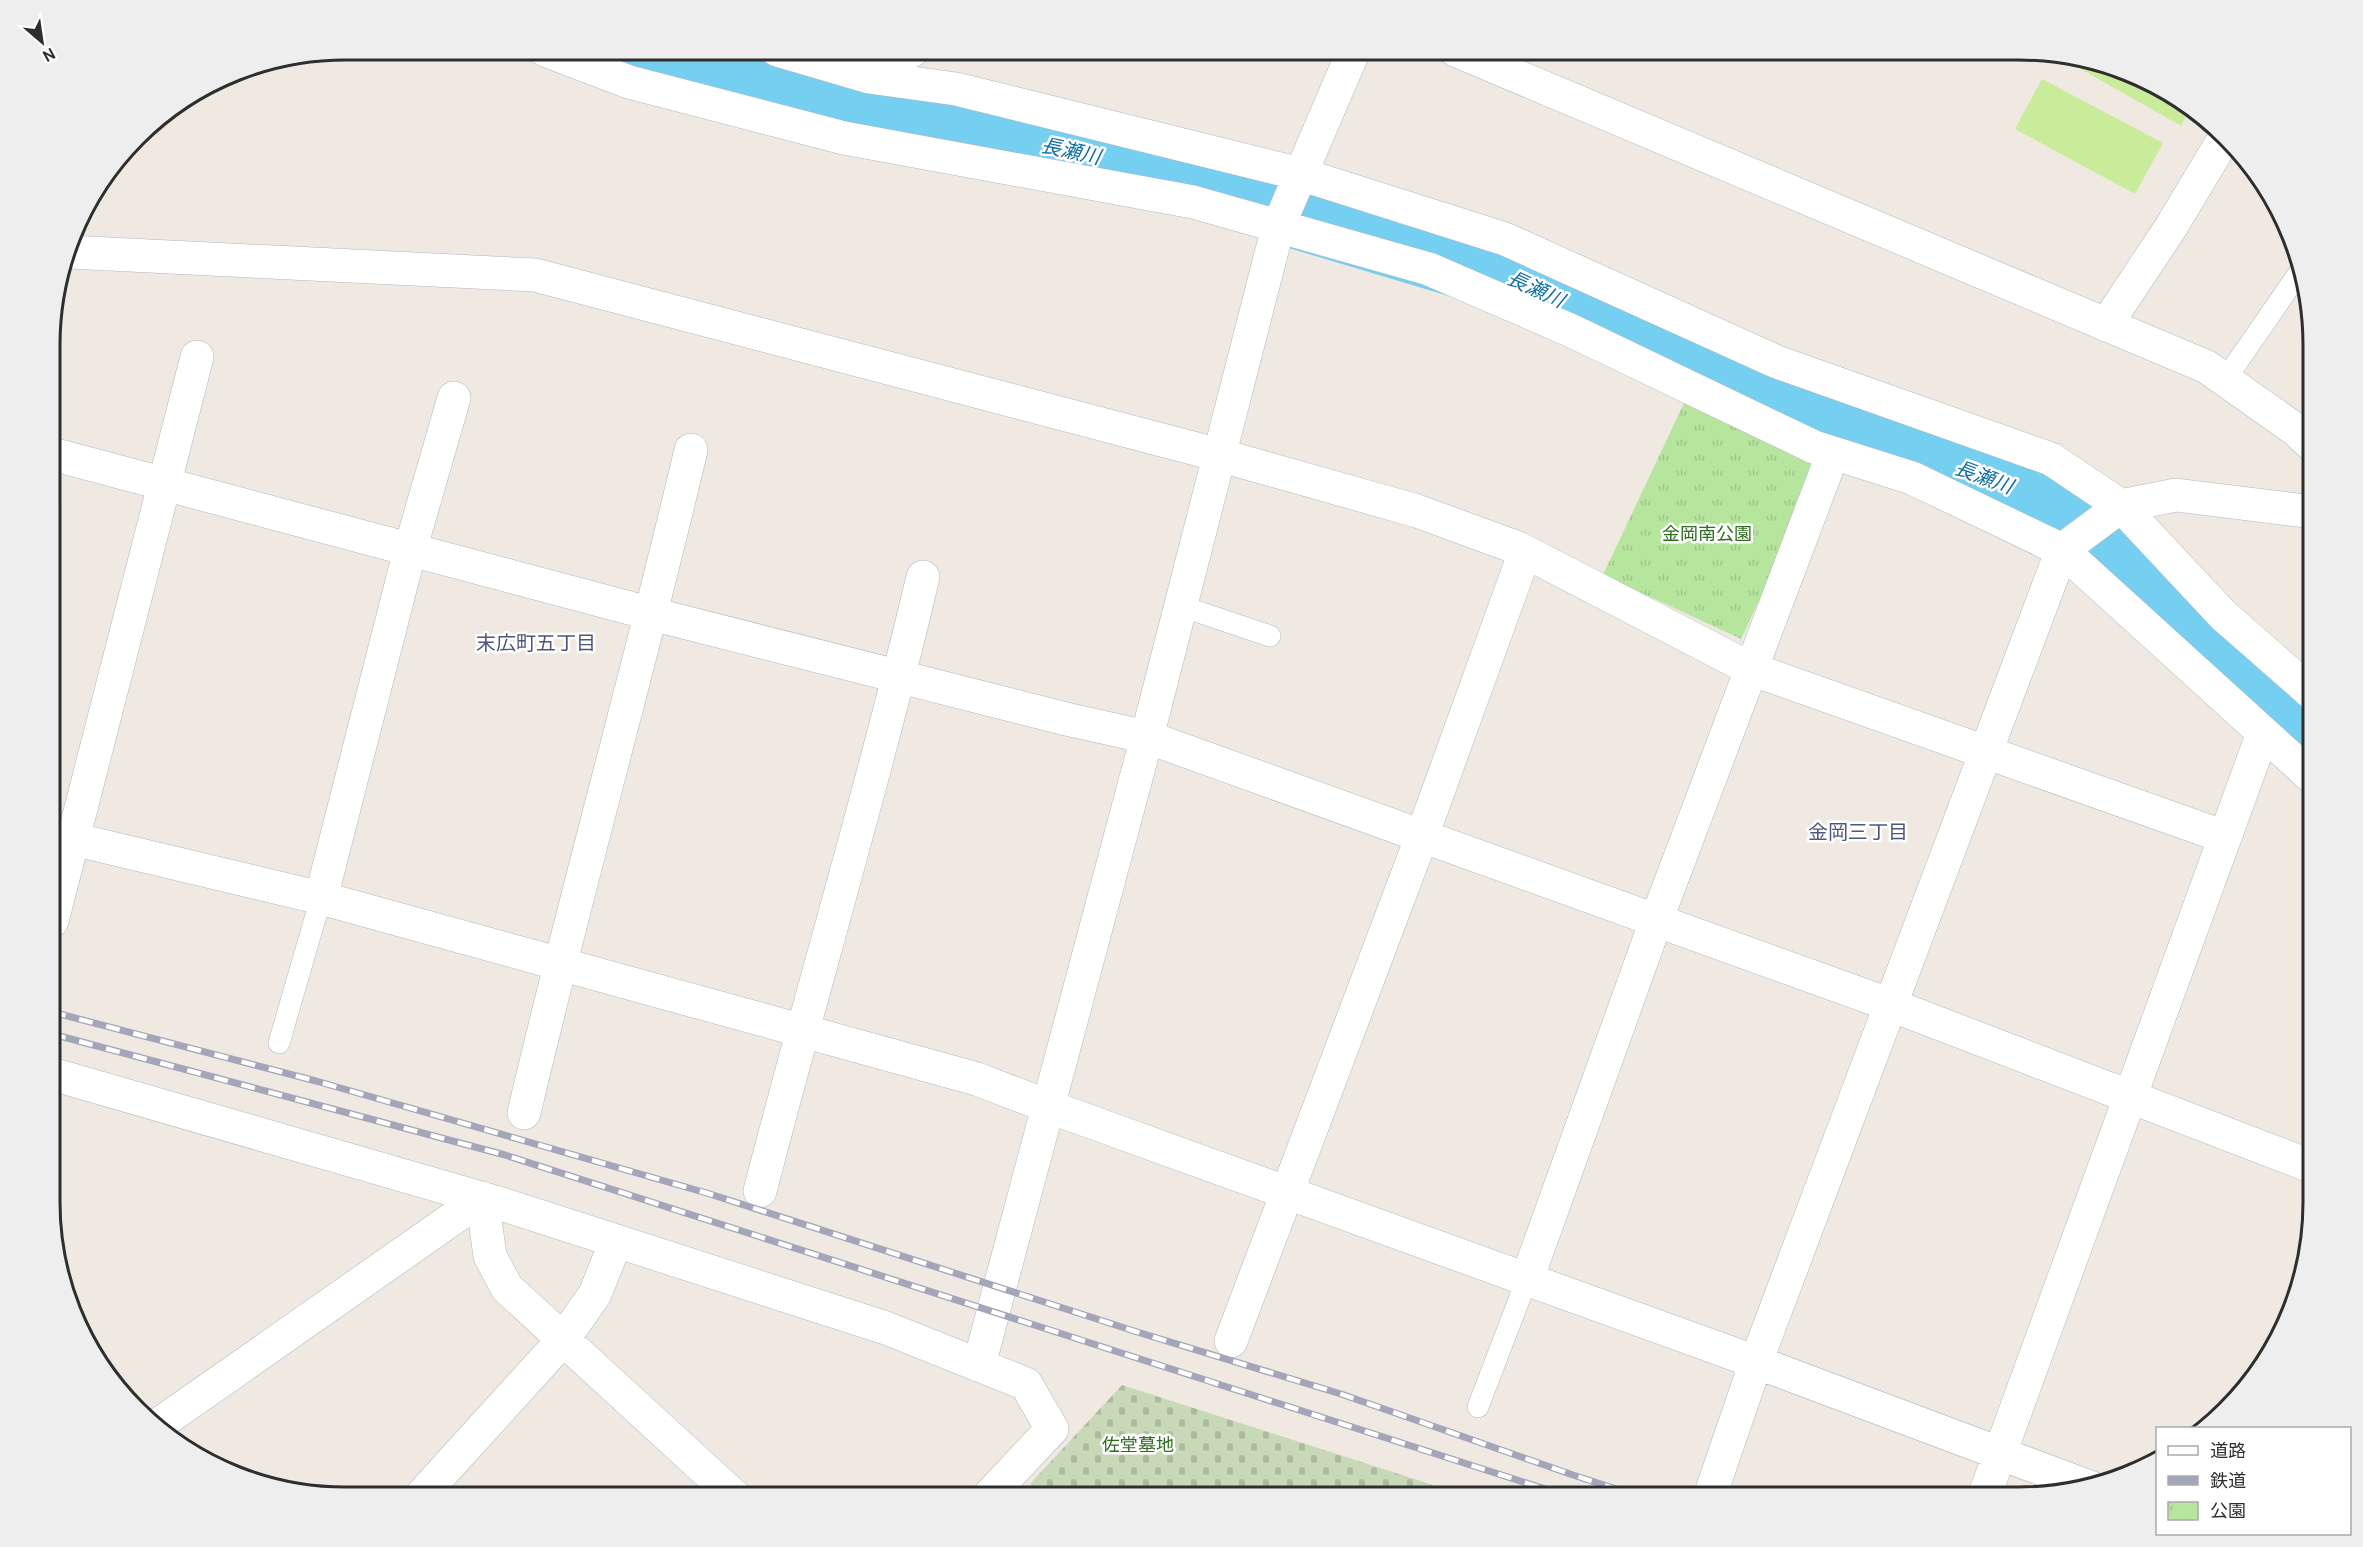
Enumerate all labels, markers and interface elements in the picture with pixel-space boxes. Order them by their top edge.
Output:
north arrow [12,12,72,72]
text: N [39,44,59,66]
water label: 長瀬川 [1039,133,1105,169]
water label: 長瀬川 [1504,265,1570,313]
water label: 長瀬川 [1952,455,2018,499]
park label: 金岡南公園 [1662,523,1752,545]
district label: 末広町五丁目 [476,631,596,655]
district label: 金岡三丁目 [1808,820,1908,844]
legend [2156,1427,2351,1535]
park label: 佐堂墓地 [1102,1434,1174,1456]
text: 道路 [2210,1440,2246,1462]
text: 鉄道 [2210,1470,2246,1492]
text: 公園 [2210,1500,2246,1522]

